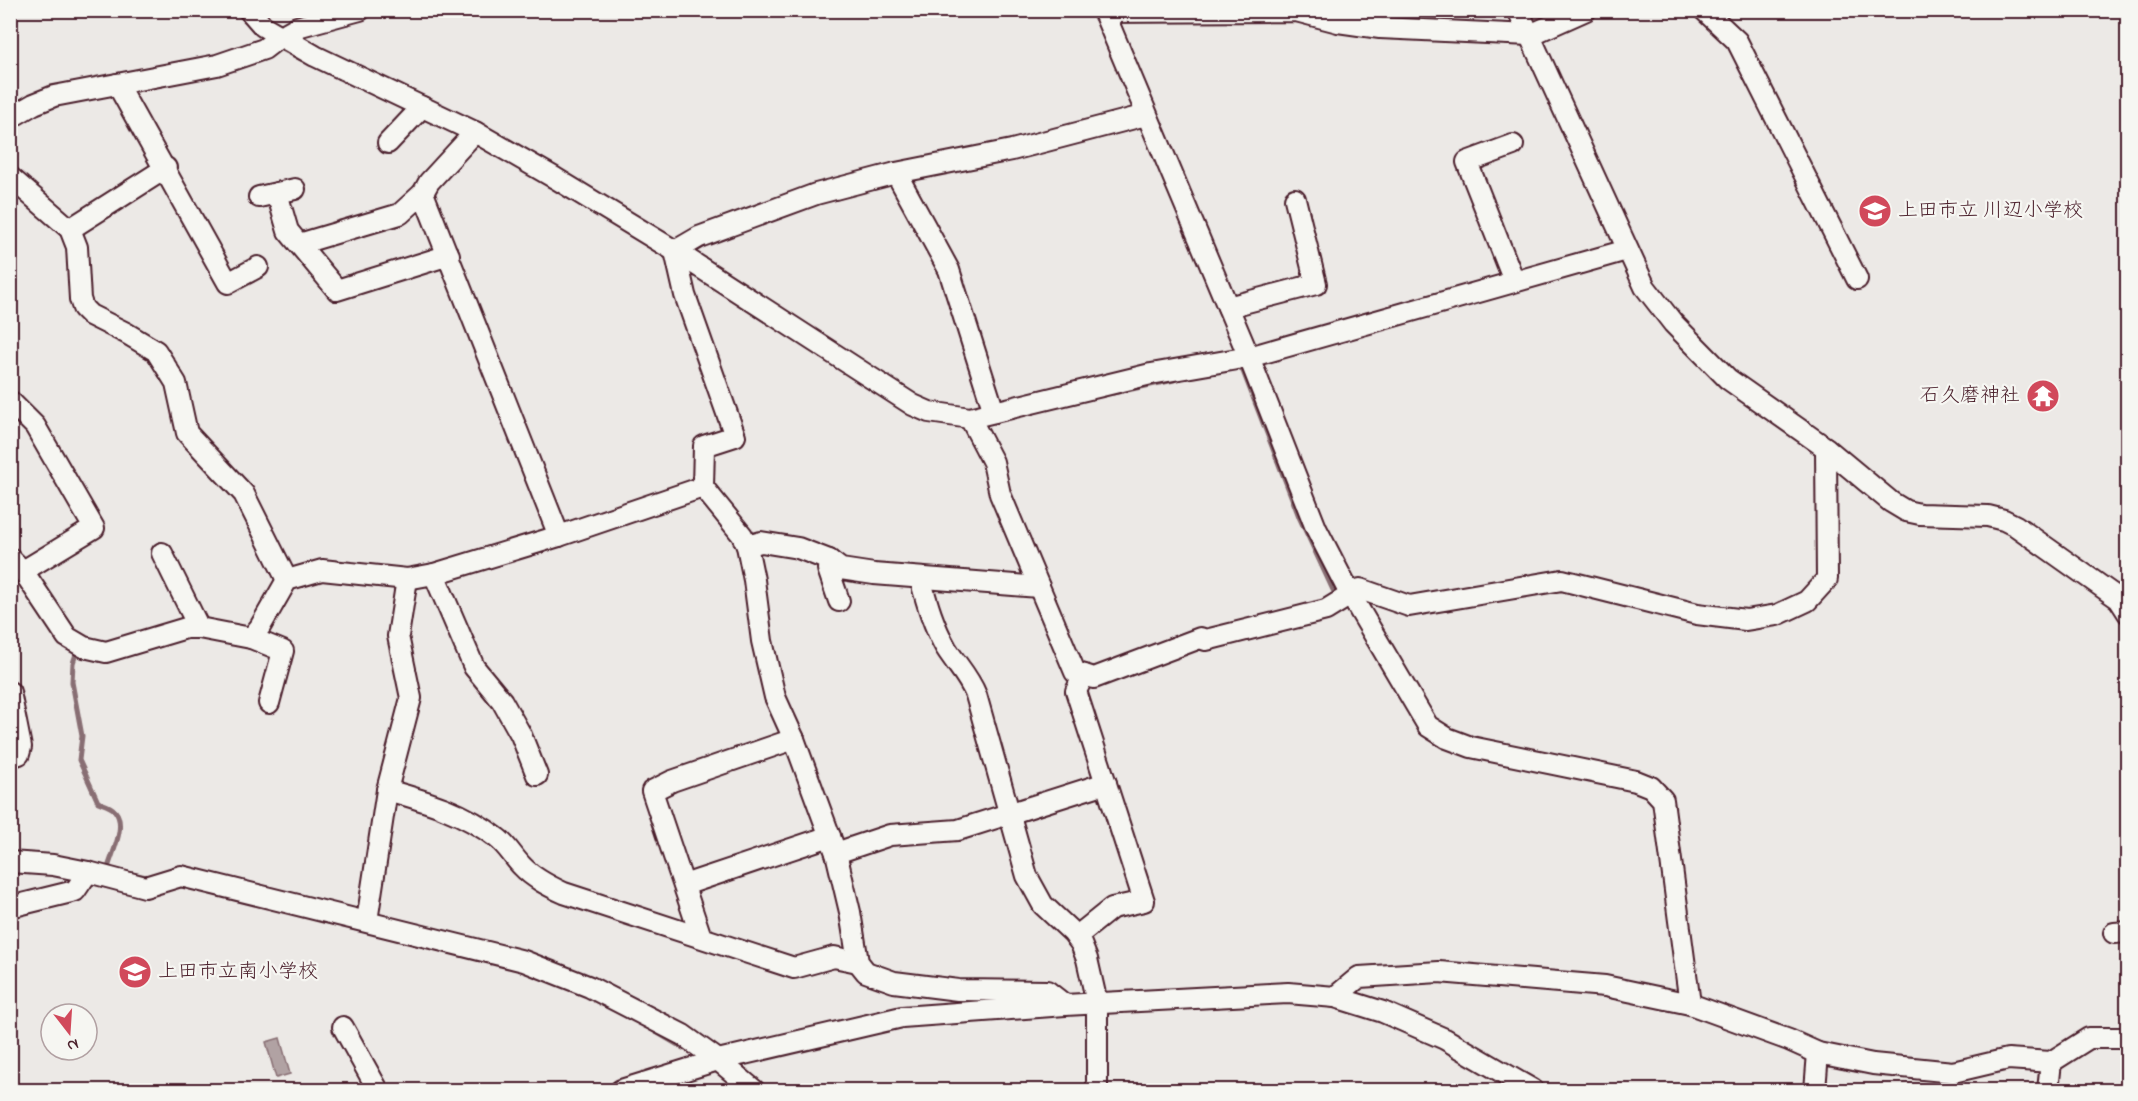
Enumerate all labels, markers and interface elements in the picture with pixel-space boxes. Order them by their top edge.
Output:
school or university icon: 上田市立 川辺小学校 [1857,193,1893,229]
place label: 上田市立 川辺小学校 [1898,197,2083,226]
temple icon: 石久磨神社 [2025,378,2061,414]
place label: 石久磨神社 [1920,382,2020,411]
school or university icon: 上田市立南小学校 [117,954,153,990]
place label: 上田市立南小学校 [158,958,318,987]
north arrow [39,1002,99,1062]
text: N [64,1031,81,1058]

